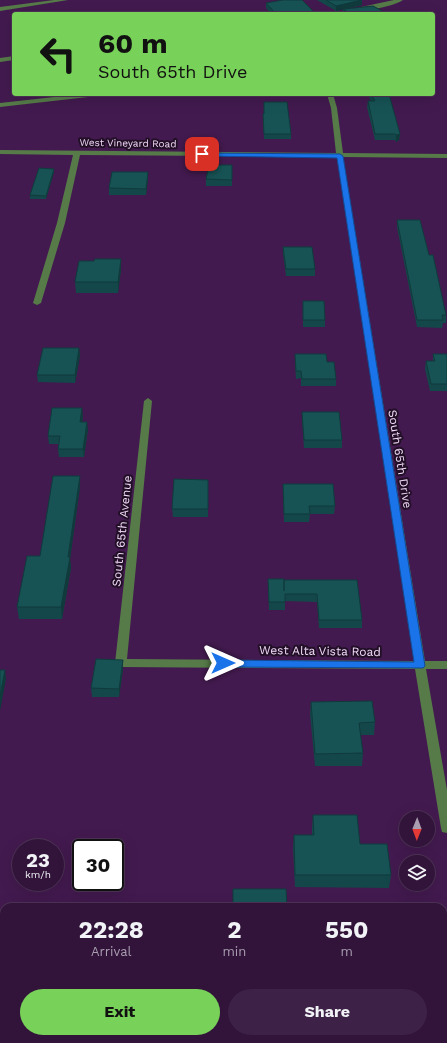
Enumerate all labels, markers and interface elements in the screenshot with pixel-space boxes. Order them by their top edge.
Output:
text: 60 m [98,27,168,60]
icon: left [32,28,84,80]
text: South 65th Drive [98,61,247,82]
street label: West Vineyard Road [79,137,177,149]
pin [185,137,219,171]
icon: arrive [191,143,213,165]
street label: South 65th Drive [385,409,415,509]
street label: South 65th Avenue [109,475,135,587]
position arrow [202,642,244,684]
street label: West Alta Vista Road [259,643,381,659]
north arrow [399,811,435,847]
map controls [399,811,435,891]
speed limit sign: 30 [72,839,124,891]
text: 23 [26,848,50,872]
button: layers [399,855,435,891]
text: km/h [25,869,51,880]
text: 22:28 [79,916,144,944]
text: 2 [227,916,242,944]
text: 550 [325,916,368,944]
text: Arrival [91,944,131,959]
text: min [222,944,246,959]
text: m [340,944,353,959]
button: Exit [20,989,220,1035]
button: Share [228,989,427,1035]

